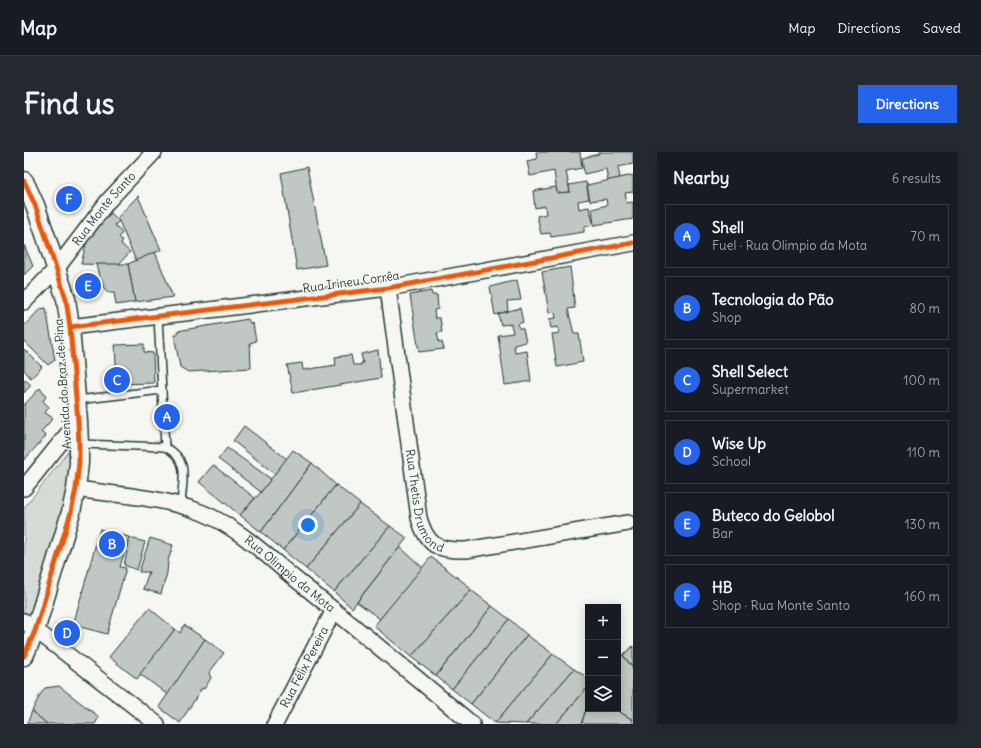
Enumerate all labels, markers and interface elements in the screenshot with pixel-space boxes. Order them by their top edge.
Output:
text: Map [20,16,57,40]
text: Map [788,19,815,37]
text: Directions [837,19,901,37]
text: Saved [923,19,961,37]
button: Directions [858,85,957,123]
text: Find us [24,86,115,122]
text: Nearby [673,167,729,189]
street label: Rua Monte Santo [69,168,139,249]
text: 6 results [892,170,941,187]
pin: F [56,184,82,214]
text: Shell [712,218,744,237]
text: A [683,228,691,245]
text: 70 m [911,228,940,245]
text: Fuel · Rua Olimpio da Mota [712,237,867,254]
street label: Rua Irineu Corrêa [302,267,400,296]
pin: E [75,271,101,301]
text: Tecnologia do Pão [712,290,834,309]
text: B [683,300,691,317]
text: 80 m [909,300,940,317]
text: Shop [712,309,741,326]
street label: Avenida do Braz de Pina [50,318,75,450]
text: Shell Select [712,362,788,381]
pin: C [104,365,130,395]
text: C [683,372,691,389]
text: 100 m [903,372,940,389]
text: Supermarket [712,381,789,398]
pin: A [154,402,180,432]
text: Wise Up [712,434,766,453]
text: D [682,444,692,461]
text: 110 m [907,444,940,461]
street label: Rua Thetis Drumond [403,448,446,555]
text: School [712,453,751,470]
text: Buteco do Gelobol [712,506,835,525]
your location [298,515,318,535]
text: E [683,516,691,533]
text: 130 m [904,516,940,533]
text: Bar [712,525,733,542]
pin: B [99,529,125,559]
street label: Rua Olimpio da Mota [242,532,338,615]
text: HB [712,578,733,597]
text: F [683,588,691,605]
text: 160 m [904,588,940,605]
text: Shop · Rua Monte Santo [712,597,850,614]
map controls [585,604,621,712]
button: + [585,604,621,640]
pin: D [54,618,80,648]
street label: Rua Félix Pereira [277,624,331,710]
button: − [585,640,621,676]
button: layers [585,676,621,712]

